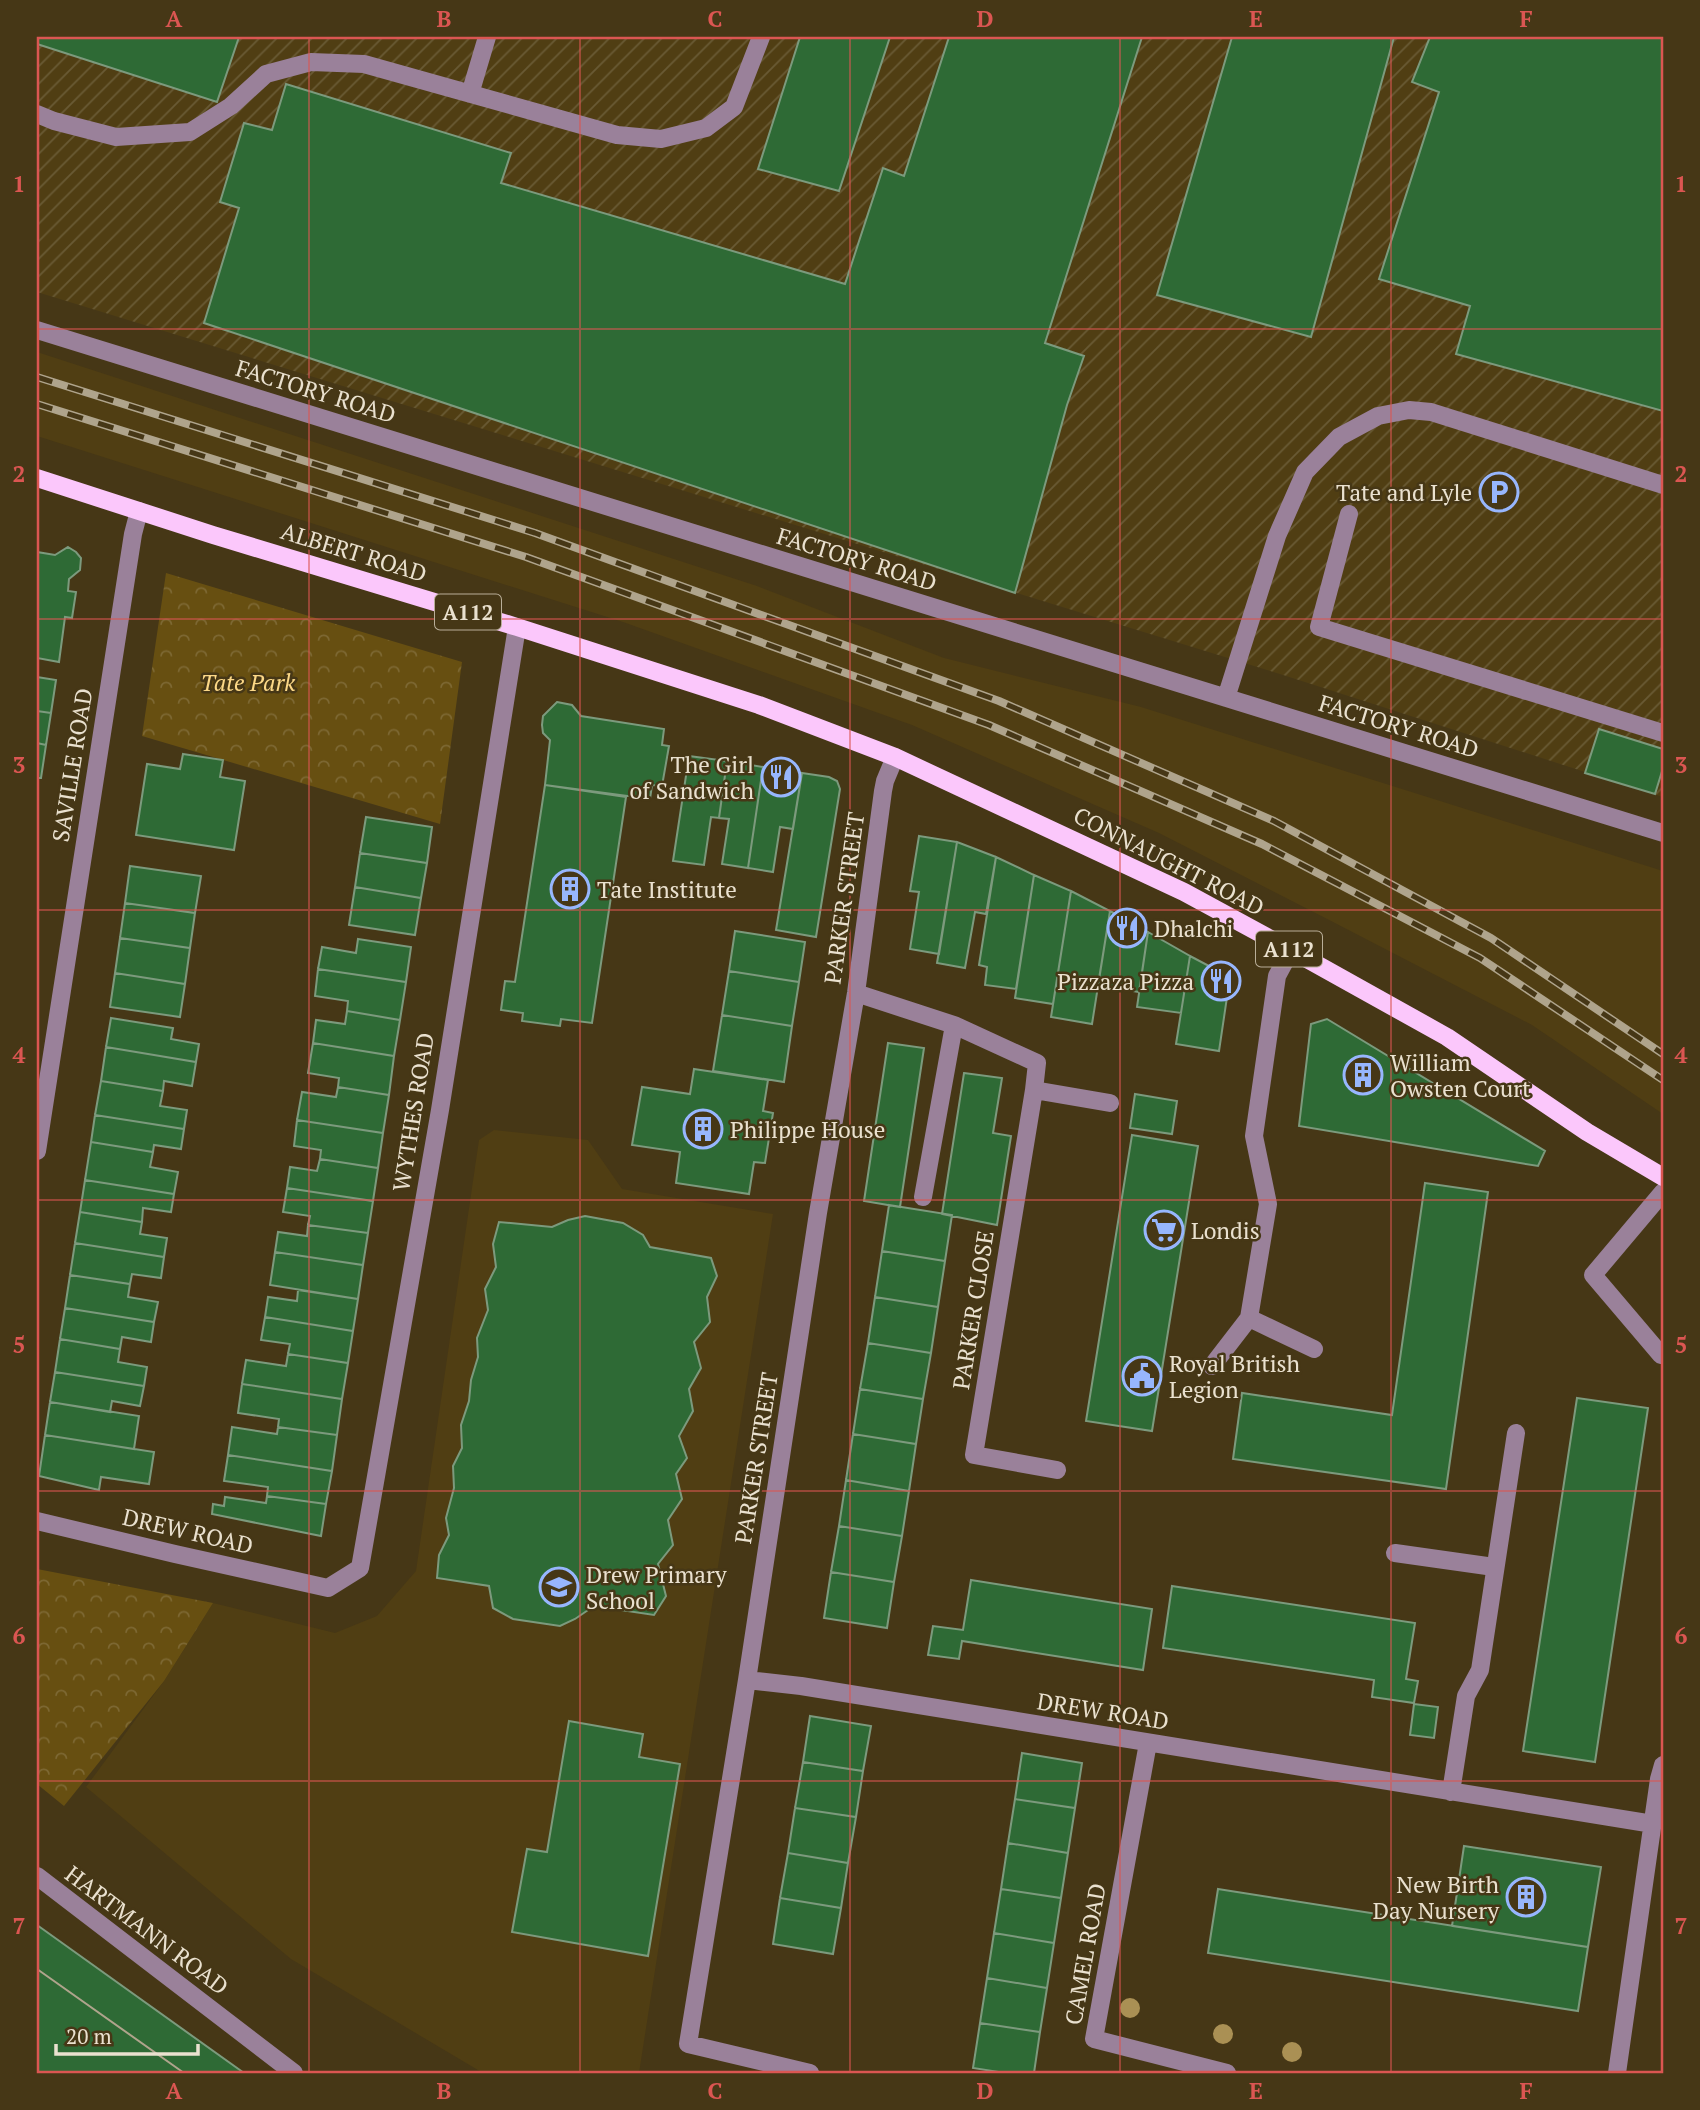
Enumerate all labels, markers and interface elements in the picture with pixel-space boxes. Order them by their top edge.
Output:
text: A [166,3,183,34]
text: B [437,3,452,34]
text: C [708,3,723,34]
text: D [977,3,994,34]
text: E [1249,3,1263,34]
text: F [1519,3,1533,34]
text: 1 [13,168,26,199]
text: 1 [1675,168,1688,199]
street label: FACTORY ROAD [232,352,400,430]
text: 2 [13,458,26,489]
text: 2 [1675,458,1688,489]
parking icon: Tate and Lyle [1478,471,1520,513]
place label: Tate and Lyle [1336,477,1472,508]
street label: ALBERT ROAD [277,515,431,589]
street label: FACTORY ROAD [773,520,941,598]
road number: A112 [435,594,501,630]
park label: Tate Park [201,667,296,698]
street label: SAVILLE ROAD [45,686,99,844]
street label: FACTORY ROAD [1315,687,1483,765]
text: 3 [13,749,26,780]
place label: The Girl of Sandwich [630,749,754,806]
text: 3 [1675,749,1688,780]
restaurant icon: The Girl of Sandwich [760,756,802,798]
street label: CONNAUGHT ROAD [1068,799,1270,923]
street label: PARKER STREET [817,810,871,986]
building icon: Tate Institute [549,868,591,910]
place label: Tate Institute [597,874,737,905]
restaurant icon: Dhalchi [1106,907,1148,949]
place label: Dhalchi [1154,913,1234,944]
road number: A112 [1256,932,1322,967]
restaurant icon: Pizzaza Pizza [1200,960,1242,1002]
place label: Pizzaza Pizza [1057,966,1194,997]
street label: WYTHES ROAD [385,1030,441,1194]
text: 4 [13,1039,26,1070]
text: 4 [1675,1039,1688,1070]
place label: William Owsten Court [1390,1047,1531,1104]
building icon: William Owsten Court [1342,1054,1384,1096]
building icon: Philippe House [682,1108,724,1150]
place label: Philippe House [730,1114,885,1145]
supermarket icon: Londis [1143,1209,1185,1251]
place label: Londis [1191,1215,1260,1246]
street label: PARKER CLOSE [945,1228,1001,1392]
text: 5 [13,1329,26,1360]
text: 5 [1675,1329,1688,1360]
place label: Royal British Legion [1169,1348,1301,1405]
public building icon: Royal British Legion [1121,1355,1163,1397]
street label: PARKER STREET [727,1370,785,1546]
street label: DREW ROAD [120,1501,256,1561]
place label: Drew Primary School [586,1559,727,1616]
school or university icon: Drew Primary School [538,1566,580,1608]
text: 6 [13,1620,26,1651]
text: 6 [1675,1620,1688,1651]
street label: DREW ROAD [1035,1685,1171,1737]
street label: HARTMANN ROAD [59,1858,235,2002]
place label: New Birth Day Nursery [1373,1869,1499,1926]
building icon: New Birth Day Nursery [1505,1876,1547,1918]
street label: CAMEL ROAD [1057,1881,1113,2027]
text: 7 [13,1910,26,1941]
text: 7 [1675,1910,1688,1941]
scale bar [56,2012,198,2056]
text: 20 m [66,2022,112,2050]
text: A [166,2075,183,2106]
text: B [437,2075,452,2106]
text: C [708,2075,723,2106]
text: D [977,2075,994,2106]
text: E [1249,2075,1263,2106]
text: F [1519,2075,1533,2106]

